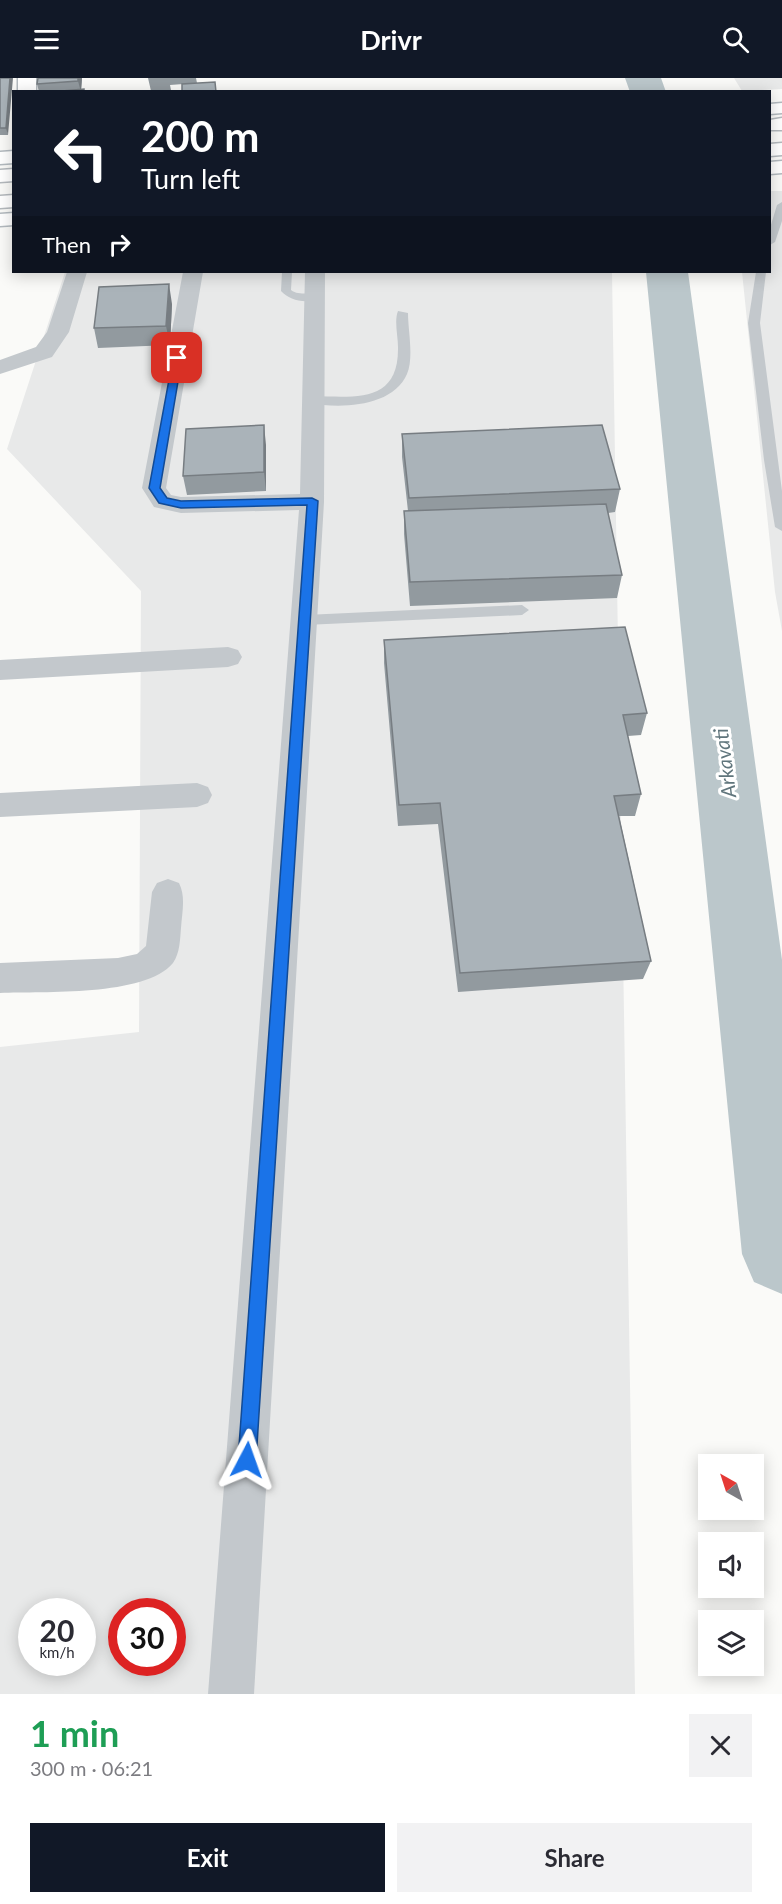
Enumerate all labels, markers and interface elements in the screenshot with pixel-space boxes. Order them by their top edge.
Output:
icon: menu [30,23,63,56]
text: Drivr [360,23,422,56]
icon: search [719,23,752,56]
text: 200 m [141,111,259,161]
icon: left [42,114,120,192]
text: Turn left [141,162,240,195]
icon: right [103,228,136,261]
text: Then [42,231,91,258]
pin [151,332,202,383]
icon: arrive [160,341,193,374]
water label: Arkavati [708,727,740,800]
position arrow [215,1428,279,1492]
north arrow [698,1454,764,1520]
map controls [698,1454,764,1676]
button: sound [698,1532,764,1598]
speed limit sign: 30 [108,1598,186,1676]
button: layers [698,1610,764,1676]
text: 20 [40,1612,74,1648]
text: km/h [39,1643,75,1661]
text: 1 min [30,1711,119,1755]
button: close [689,1714,752,1777]
text: 300 m · 06:21 [30,1756,153,1780]
button: Exit [30,1823,385,1892]
button: Share [397,1823,752,1892]

